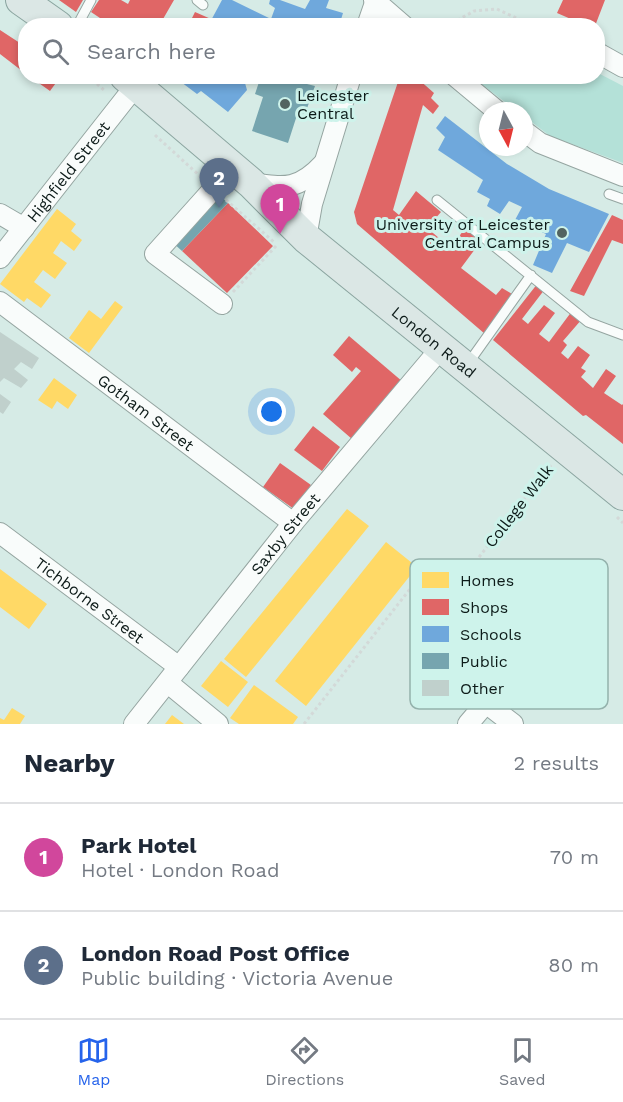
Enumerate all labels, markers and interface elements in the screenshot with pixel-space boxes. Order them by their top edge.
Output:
search box [18,18,605,84]
icon: search [39,35,72,68]
text: Search here [87,39,216,64]
place label: Leicester Central [297,86,369,123]
marker: Leicester Central [278,97,292,111]
north arrow [479,102,533,156]
street label: Highfield Street [23,117,114,226]
pin: 2 [200,158,238,208]
pin: 1 [260,184,300,234]
place label: University of Leicester Central Campus [376,215,550,252]
marker: University of Leicester Central Campus [555,226,569,240]
street label: London Road [388,302,480,382]
street label: Gotham Street [94,370,198,455]
your location [257,397,286,426]
street label: College Walk [481,461,557,551]
street label: Saxby Street [247,489,324,578]
street label: Tichborne Street [31,553,148,647]
legend [410,559,608,709]
text: Homes [460,571,514,590]
text: Shops [460,598,508,617]
text: Schools [460,625,522,644]
text: Public [460,652,508,671]
text: Other [460,679,505,698]
text: Nearby [24,748,115,778]
text: 2 results [514,751,599,775]
text: Park Hotel [81,833,196,858]
text: 1 [39,845,48,869]
text: 70 m [550,845,599,869]
text: Hotel · London Road [81,858,279,882]
text: London Road Post Office [81,941,350,966]
text: 2 [38,953,49,977]
text: 80 m [548,953,599,977]
text: Public building · Victoria Avenue [81,966,393,990]
tab: Map [77,1034,110,1089]
tab: Directions [265,1034,344,1089]
tab: Saved [499,1034,546,1089]

